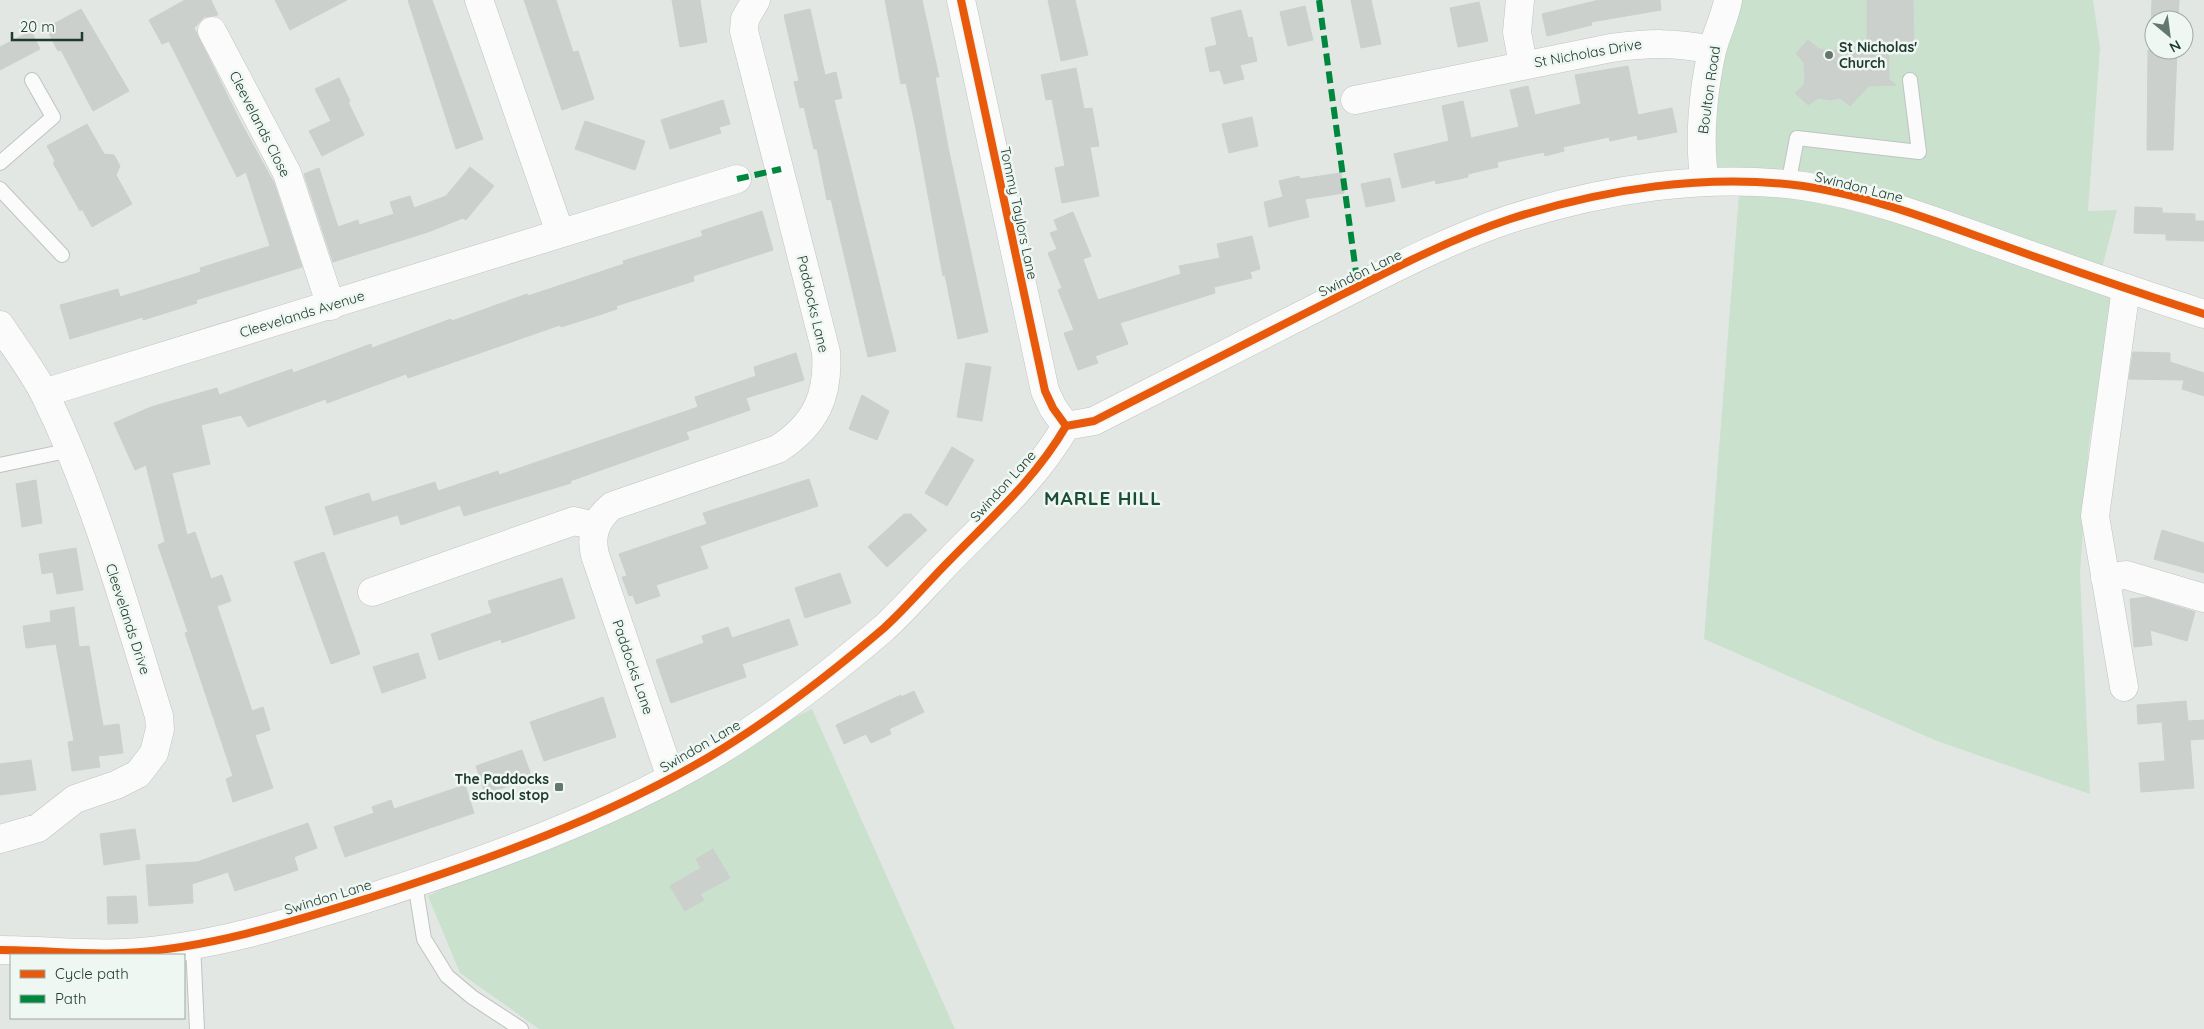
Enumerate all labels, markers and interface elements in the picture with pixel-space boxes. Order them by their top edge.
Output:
scale bar [12,10,82,42]
north arrow [2144,10,2194,60]
text: 20 m [20,17,55,36]
street label: St Nicholas Drive [1533,35,1643,71]
text: N [2166,36,2184,57]
place label: St Nicholas' Church [1839,38,1917,72]
street label: Boulton Road [1694,45,1724,135]
marker: St Nicholas' Church [1823,49,1835,61]
street label: Cleevelands Close [225,68,295,180]
street label: Tommy Taylors Lane [996,145,1042,281]
street label: Swindon Lane [1813,167,1905,207]
street label: Swindon Lane [1315,245,1405,301]
street label: Paddocks Lane [793,254,833,354]
street label: Cleevelands Avenue [237,286,367,342]
street label: Swindon Lane [966,446,1040,526]
district label: MARLE HILL [1044,486,1162,510]
street label: Cleevelands Drive [102,561,154,677]
street label: Paddocks Lane [608,617,658,717]
street label: Swindon Lane [656,716,744,776]
place label: The Paddocks school stop [454,770,549,804]
marker: The Paddocks school stop [553,781,565,793]
street label: Swindon Lane [282,875,374,919]
legend [10,954,185,1019]
text: Cycle path [55,964,129,983]
text: Path [55,989,87,1008]

